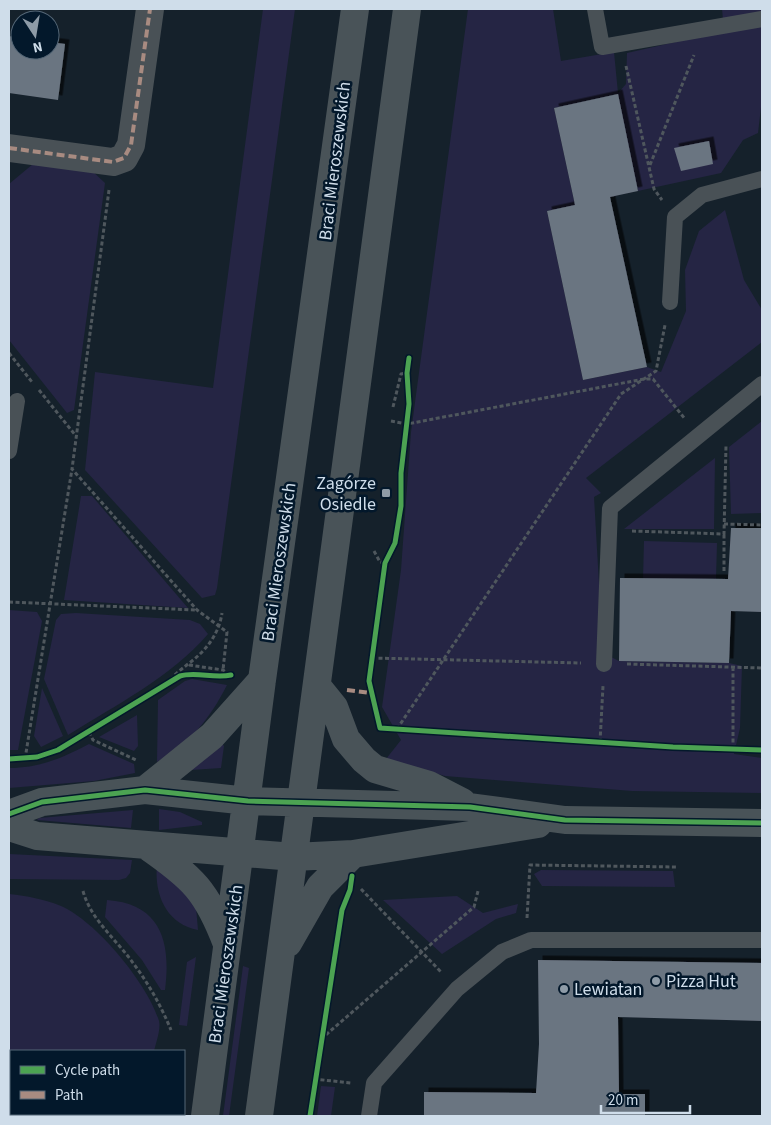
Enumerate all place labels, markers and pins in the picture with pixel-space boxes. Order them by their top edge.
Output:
place label: Zagórze Osiedle [316,471,376,517]
marker: Zagórze Osiedle [380,487,392,499]
place label: Pizza Hut [666,969,736,994]
marker: Pizza Hut [650,975,662,987]
place label: Lewiatan [574,977,642,1002]
marker: Lewiatan [558,983,570,995]

